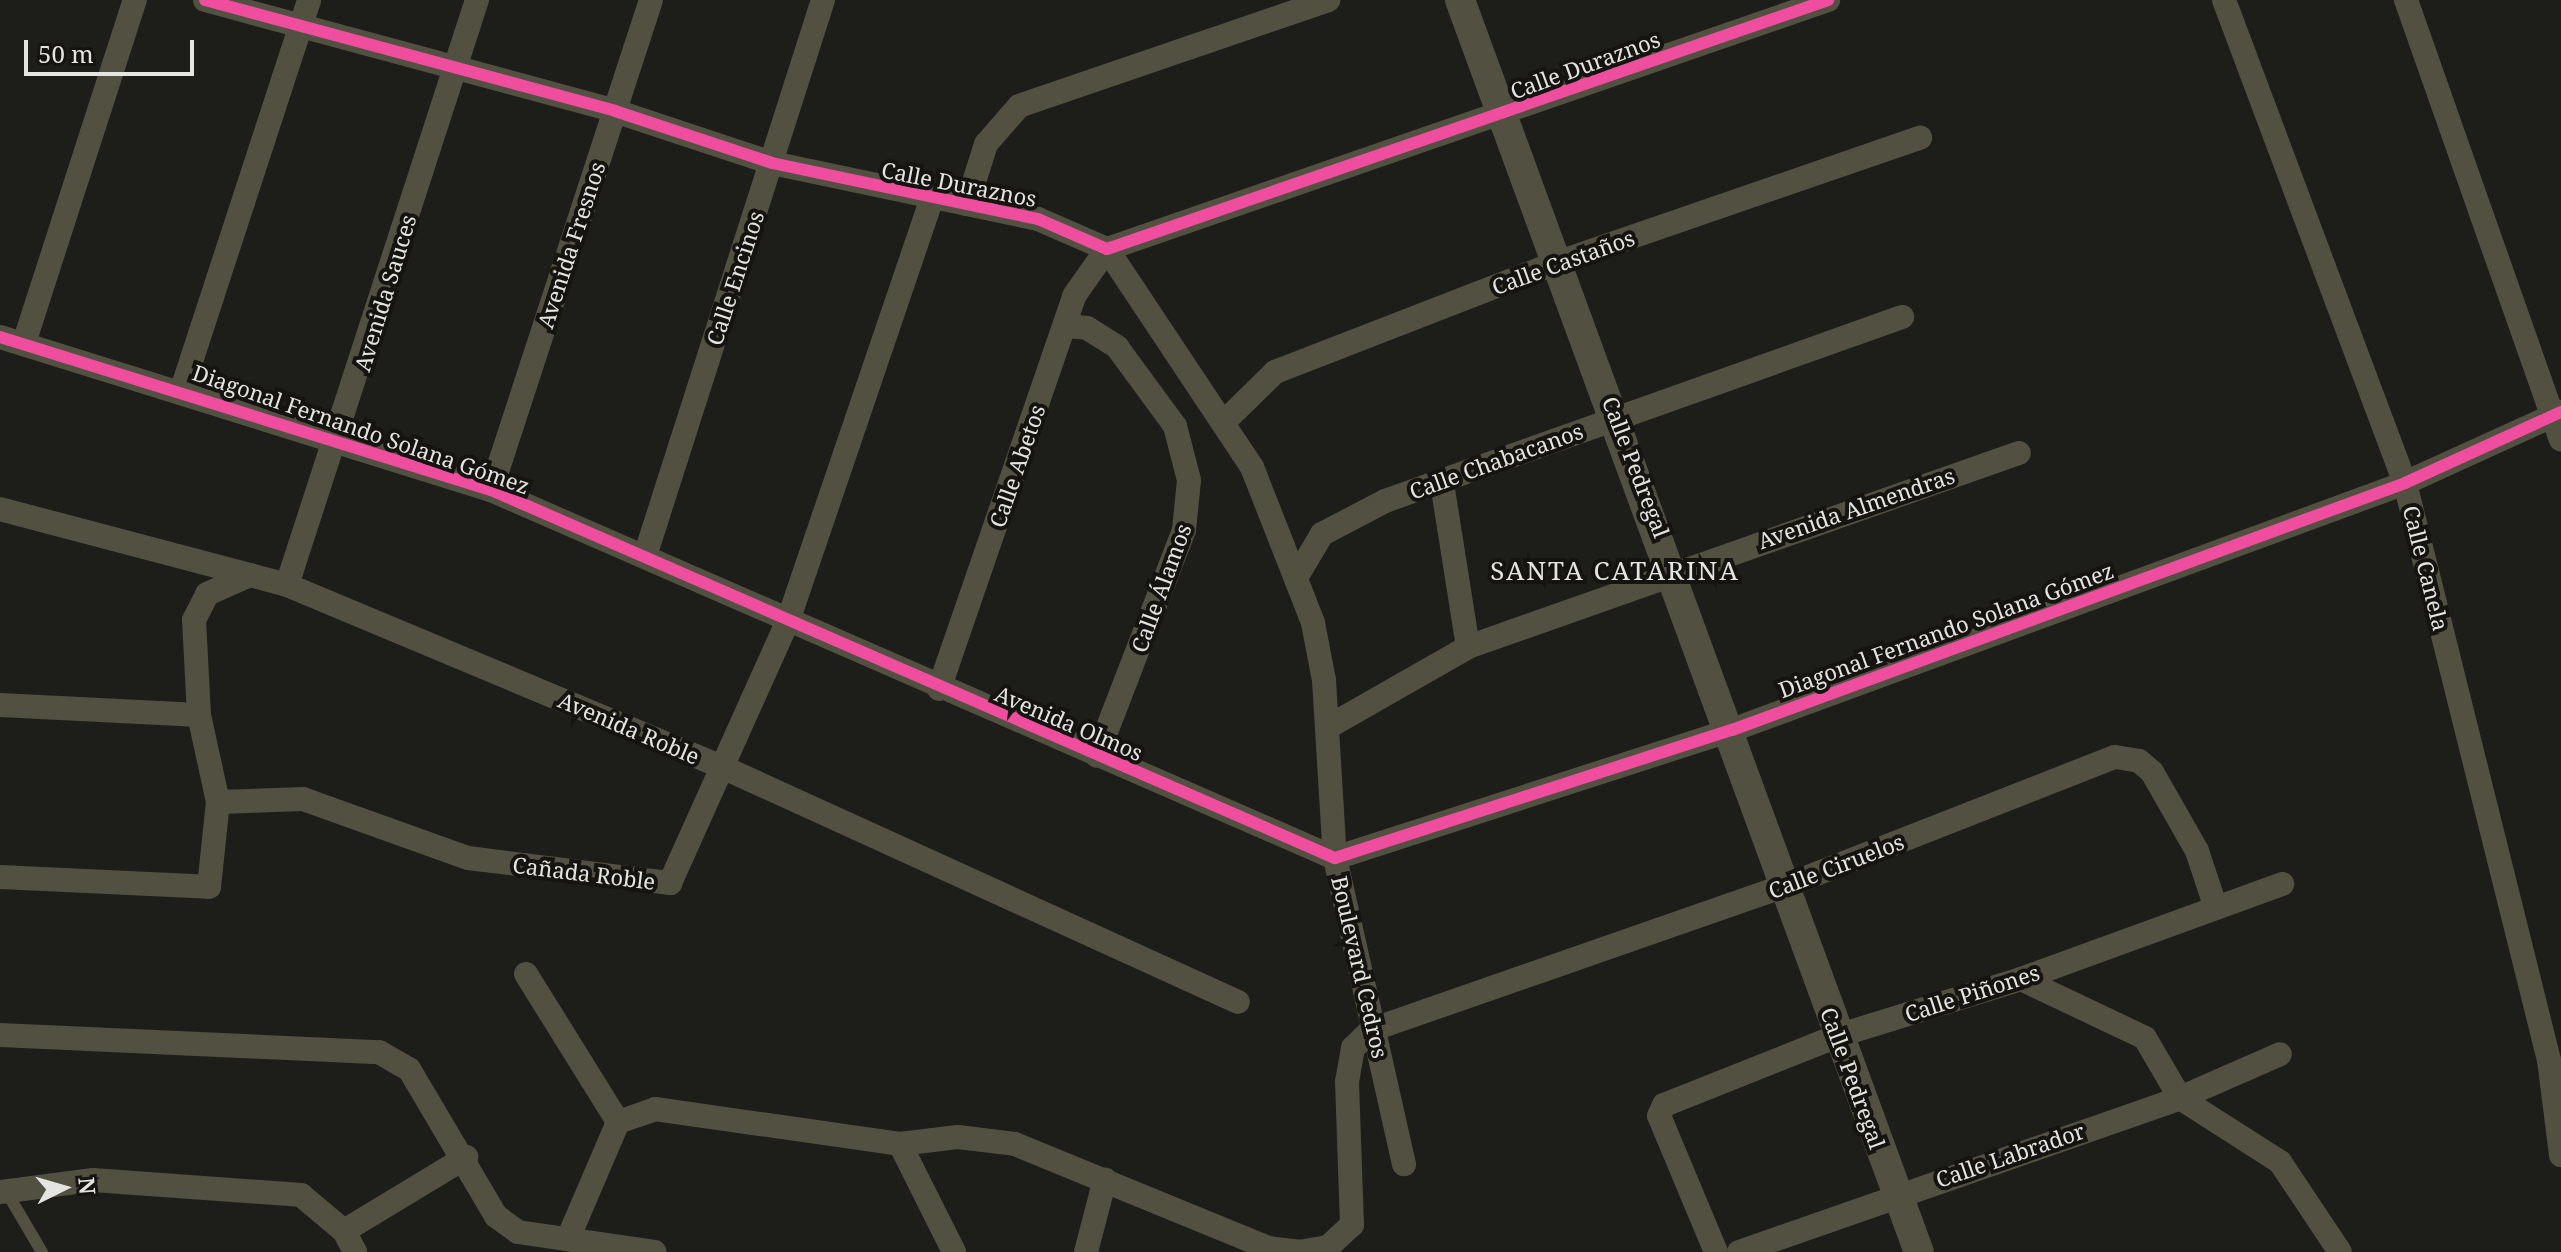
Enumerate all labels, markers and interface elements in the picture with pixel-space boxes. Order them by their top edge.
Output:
scale bar [28,24,198,74]
street label: Calle Duraznos [1507,26,1663,104]
text: 50 m [38,37,94,70]
street label: Calle Duraznos [879,156,1039,212]
street label: Avenida Fresnos [532,158,610,332]
street label: Calle Encinos [701,208,769,348]
street label: Avenida Sauces [349,211,421,375]
street label: Calle Castaños [1488,224,1638,300]
street label: Diagonal Fernando Solana Gómez [189,359,533,499]
street label: Calle Pedregal [1597,393,1675,541]
street label: Calle Abetos [984,401,1050,531]
street label: Calle Chabacanos [1406,417,1586,505]
street label: Avenida Almendras [1754,462,1958,554]
street label: Calle Canela [2398,503,2454,633]
street label: Calle Álamos [1125,520,1197,656]
district label: SANTA CATARINA [1490,555,1740,587]
street label: Diagonal Fernando Solana Gómez [1775,557,2117,703]
street label: Avenida Olmos [991,680,1147,766]
street label: Avenida Roble [554,686,704,770]
street label: Calle Ciruelos [1764,828,1908,904]
street label: Cañada Roble [511,851,657,895]
street label: Boulevard Cedros [1326,873,1394,1061]
street label: Calle Piñones [1901,959,2043,1027]
street label: Calle Pedregal [1815,1004,1891,1152]
street label: Calle Labrador [1932,1117,2088,1193]
north arrow [24,1148,104,1228]
text: N [72,1176,104,1196]

